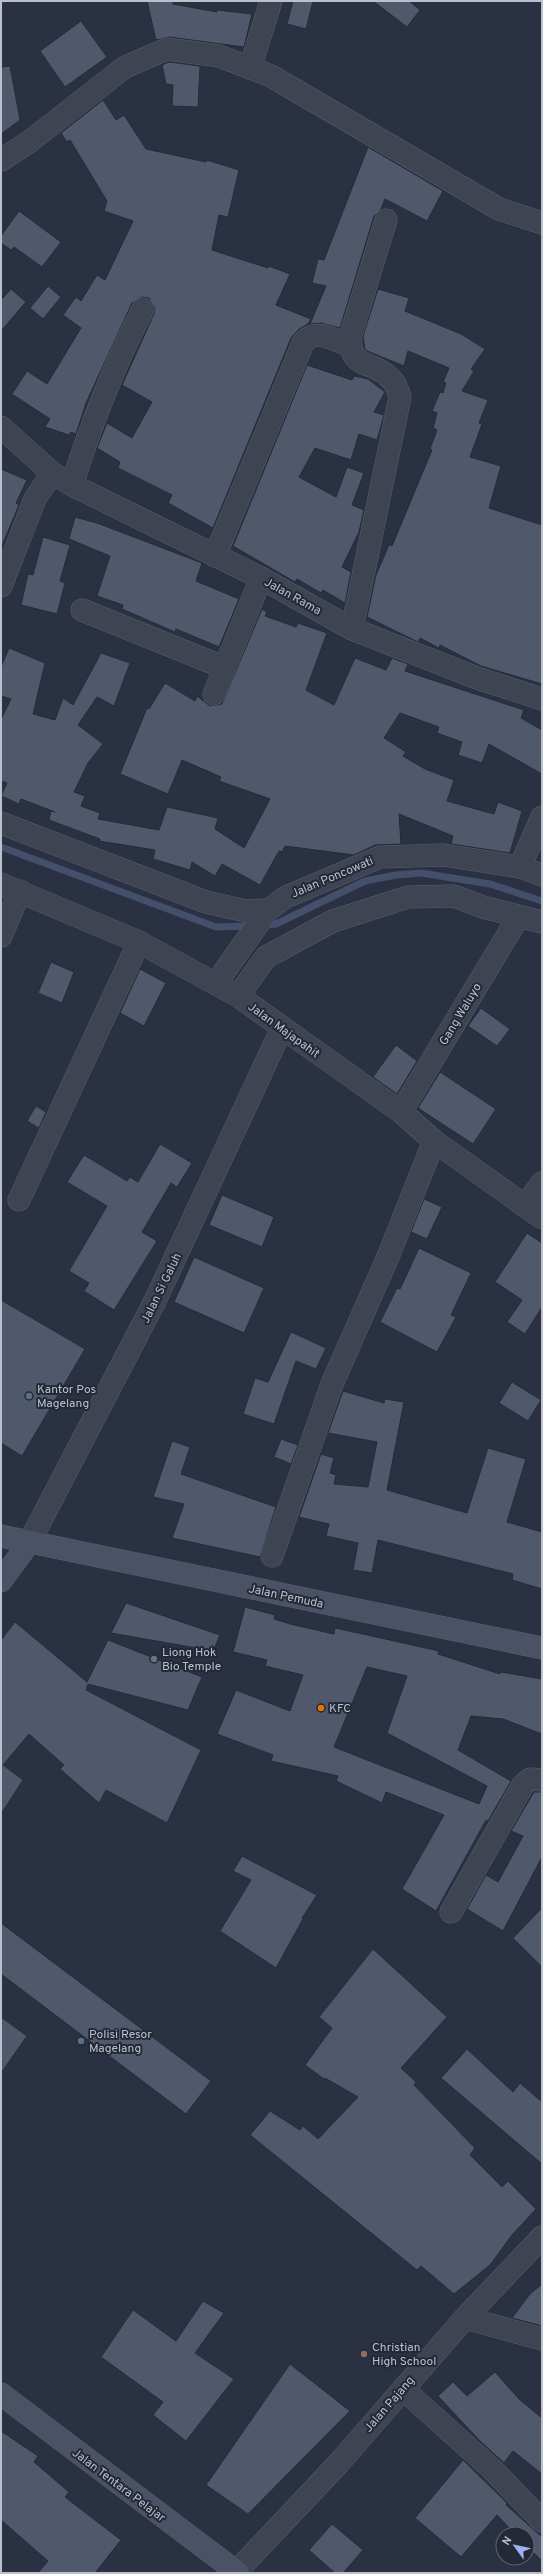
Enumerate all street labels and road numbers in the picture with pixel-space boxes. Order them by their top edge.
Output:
street label: Jalan Rama [261,575,324,619]
street label: Jalan Poncowati [289,853,376,902]
street label: Gang Waluyo [436,980,486,1049]
street label: Jalan Majapahit [244,999,323,1062]
street label: Jalan Si Galuh [138,1251,186,1326]
street label: Jalan Pemuda [247,1581,325,1613]
street label: Jalan Pajang [361,2373,419,2436]
street label: Jalan Tentara Pelajar [68,2445,169,2526]

